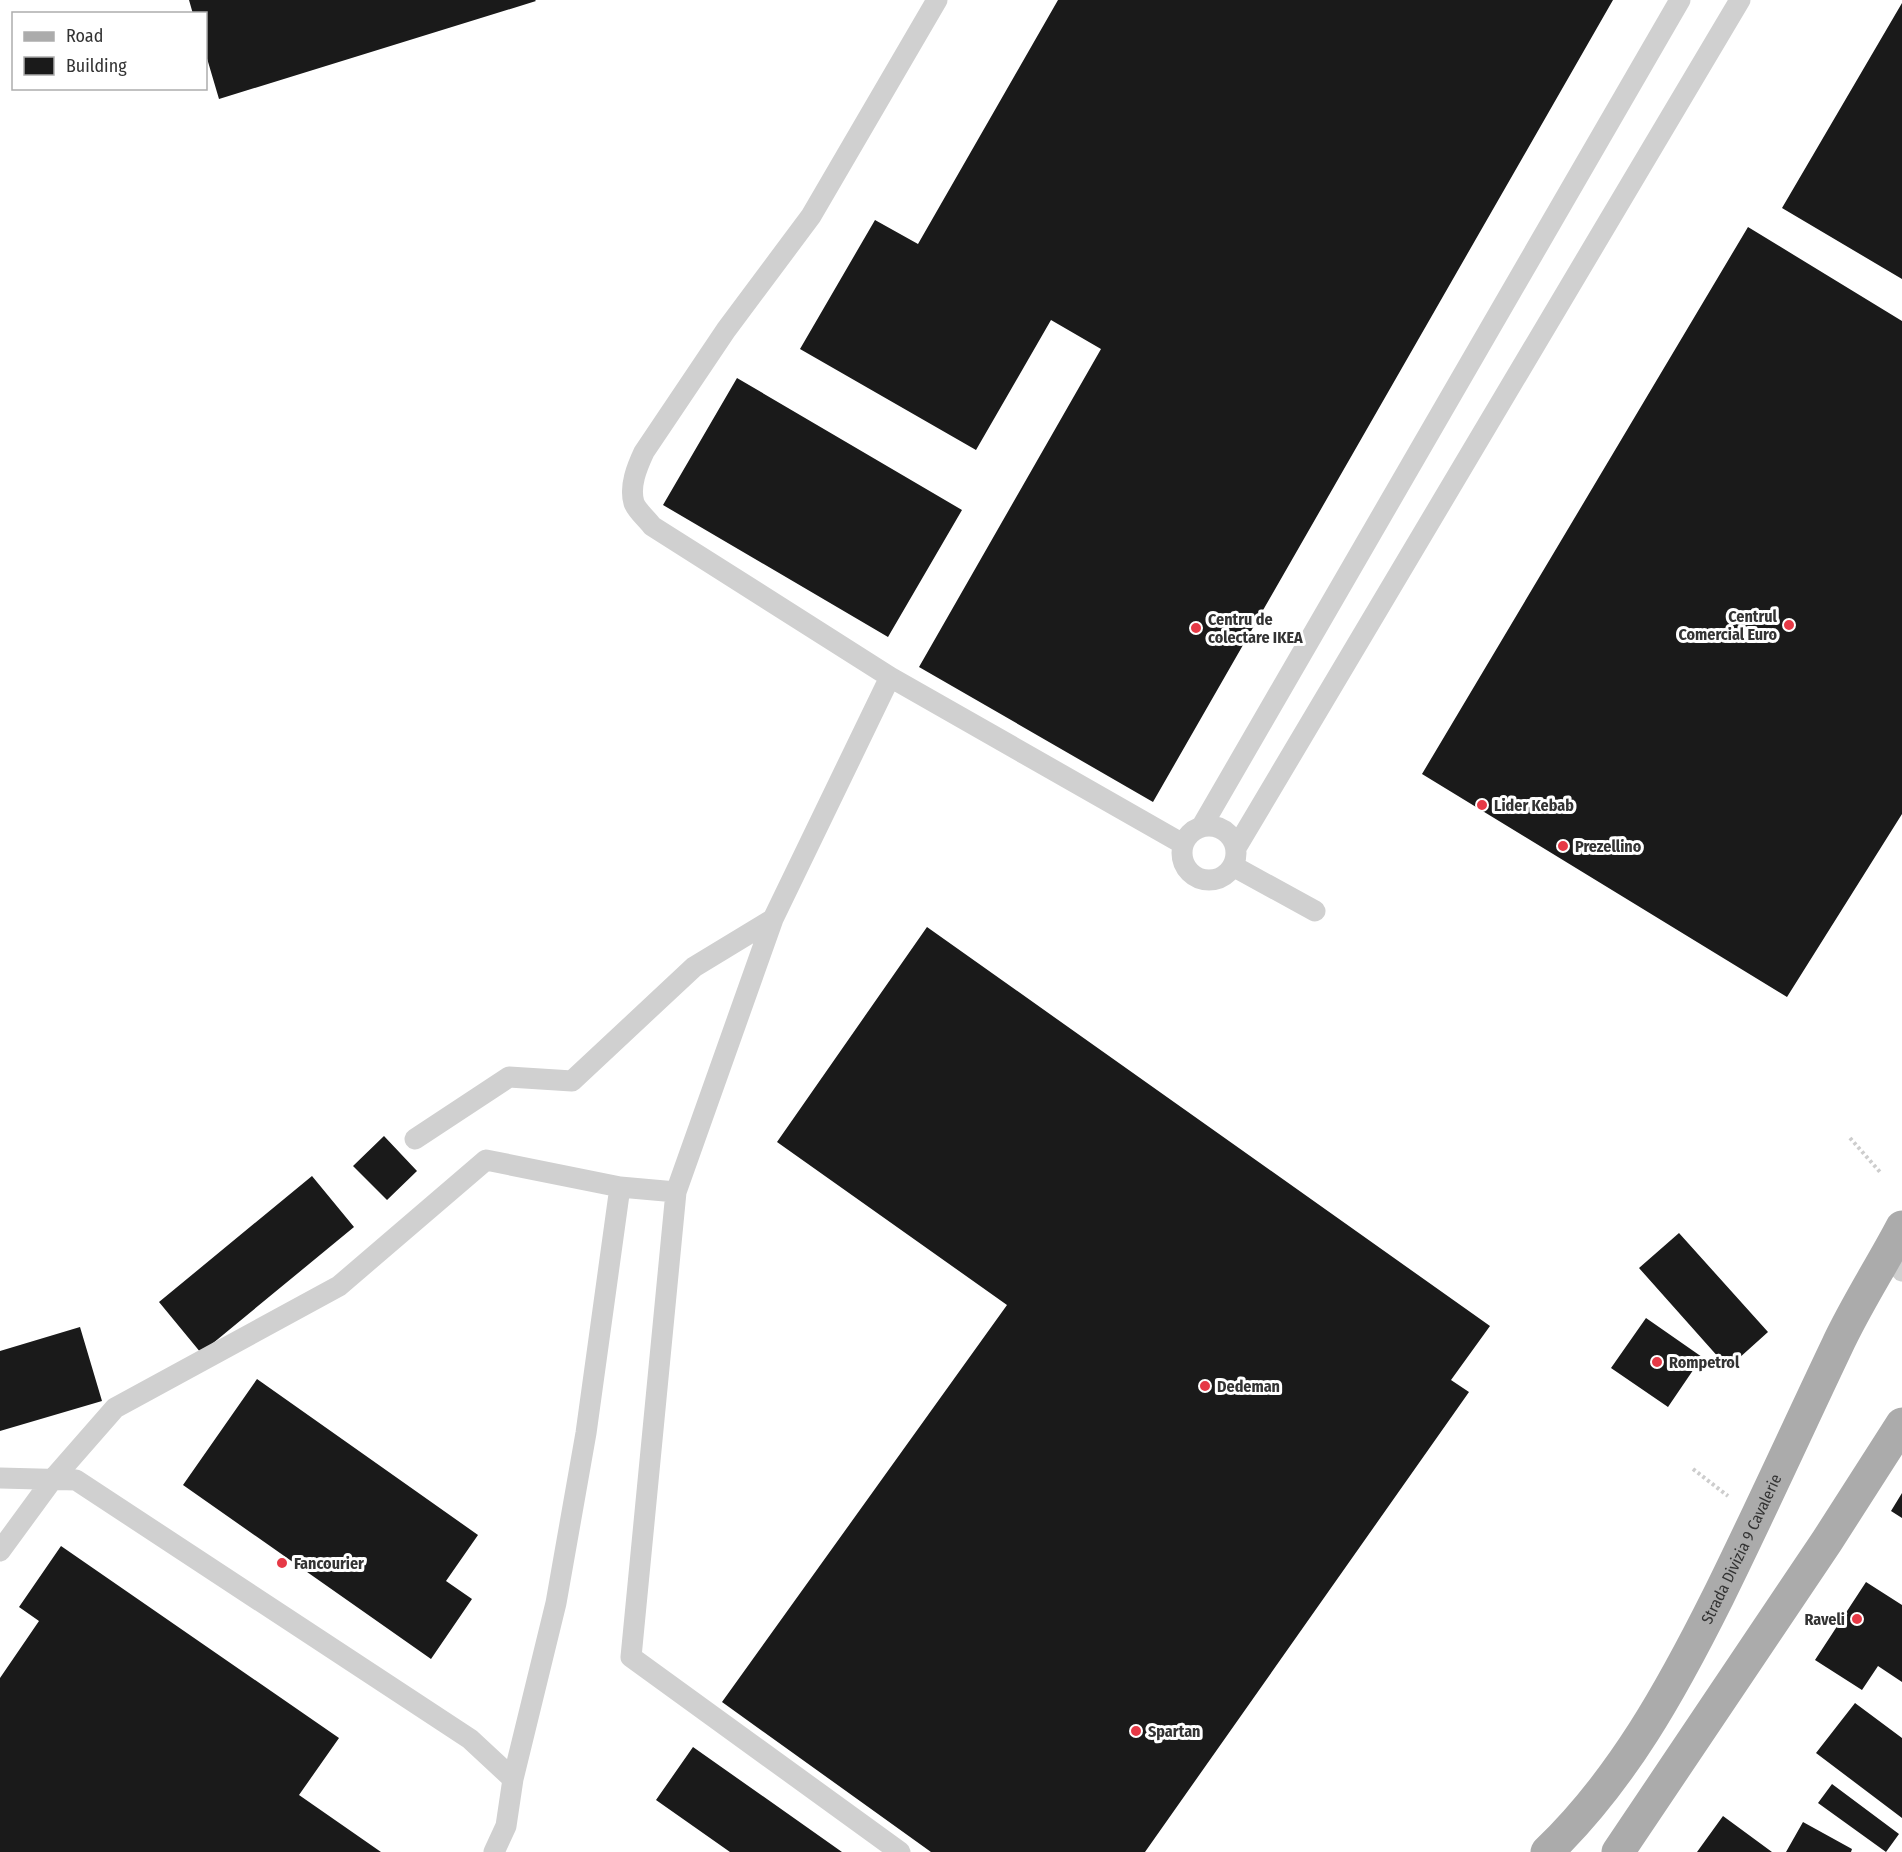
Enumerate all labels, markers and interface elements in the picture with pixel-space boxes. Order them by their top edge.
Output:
legend [12,12,207,90]
text: Road [66,25,103,47]
text: Building [66,55,127,77]
place label: Centrul Comercial Euro [1678,607,1778,644]
place label: Centru de colectare IKEA [1208,610,1303,647]
marker: Centrul Comercial Euro [1782,618,1796,632]
marker: Centru de colectare IKEA [1189,621,1203,635]
place label: Lider Kebab [1494,796,1574,815]
marker: Lider Kebab [1475,798,1489,812]
place label: Prezellino [1575,837,1642,856]
marker: Prezellino [1556,839,1570,853]
place label: Rompetrol [1669,1353,1740,1372]
marker: Rompetrol [1650,1355,1664,1369]
place label: Dedeman [1217,1377,1280,1396]
marker: Dedeman [1198,1379,1212,1393]
street label: Strada Divizia 9 Cavalerie [1697,1471,1785,1627]
place label: Fancourier [294,1554,364,1573]
marker: Fancourier [275,1556,289,1570]
place label: Raveli [1804,1610,1845,1629]
marker: Raveli [1850,1612,1864,1626]
place label: Spartan [1148,1722,1200,1741]
marker: Spartan [1129,1724,1143,1738]

